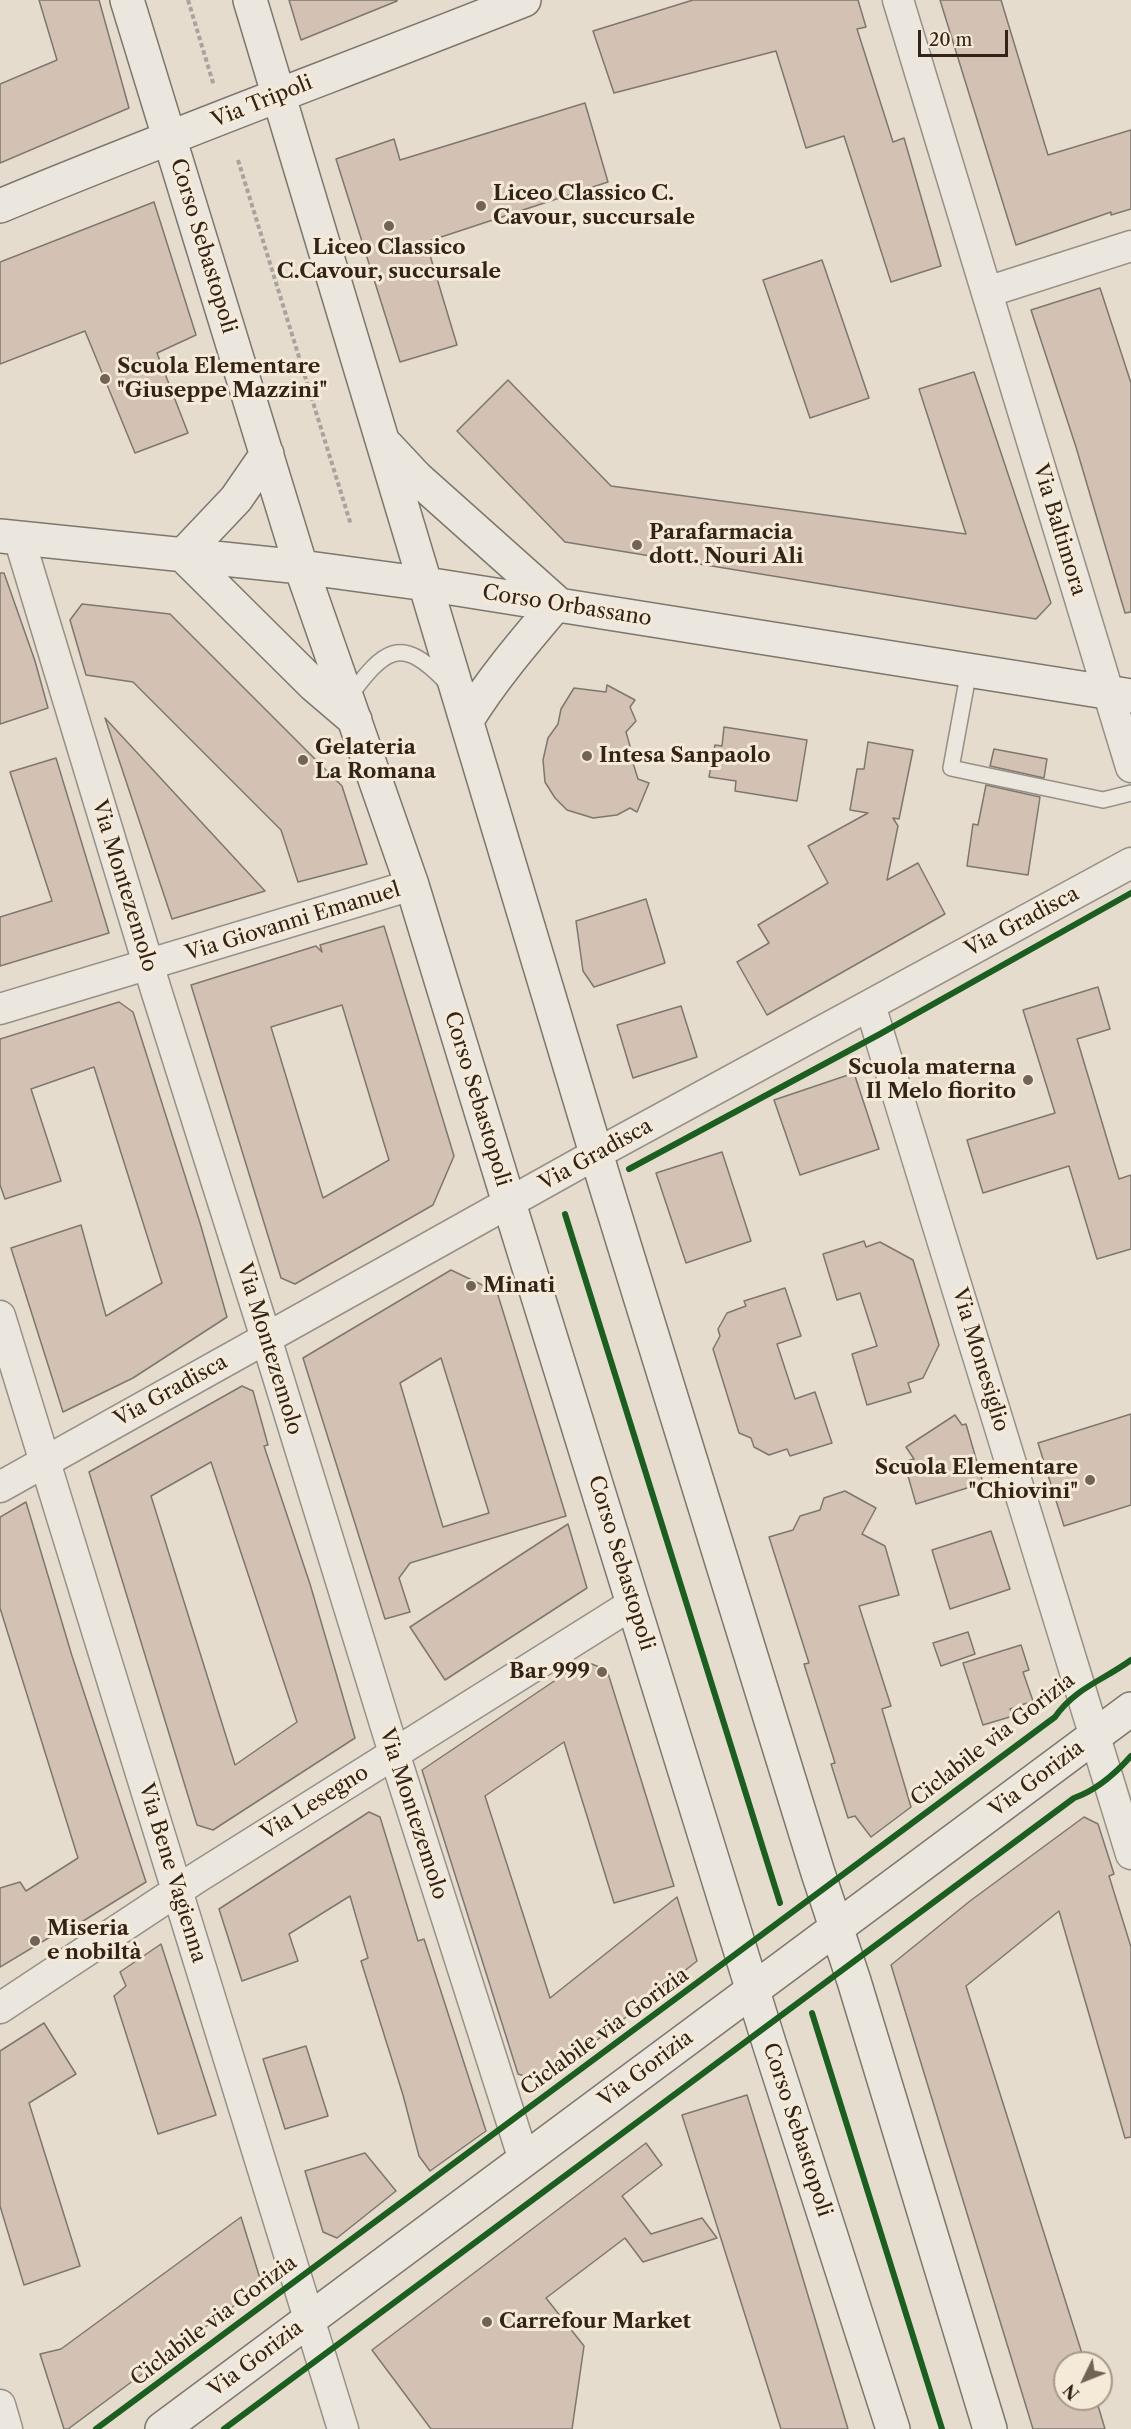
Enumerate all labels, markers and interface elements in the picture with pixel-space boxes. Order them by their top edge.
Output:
scale bar [921,18,1011,56]
text: 20 m [929,29,972,51]
street label: Via Tripoli [208,70,316,134]
street label: Corso Sebastopoli [164,156,242,336]
place label: Liceo Classico C. Cavour, succursale [493,181,695,231]
marker: Liceo Classico C. Cavour, succursale [474,199,488,213]
marker: Liceo Classico C.Cavour, succursale [382,219,396,233]
place label: Liceo Classico C.Cavour, succursale [277,235,501,285]
place label: Scuola Elementare "Giuseppe Mazzini" [117,354,327,404]
marker: Scuola Elementare "Giuseppe Mazzini" [98,372,112,386]
street label: Via Baltimora [1027,461,1091,599]
place label: Parafarmacia dott. Nouri Ali [649,520,803,570]
marker: Parafarmacia dott. Nouri Ali [630,538,644,552]
street label: Corso Orbassano [481,580,653,632]
place label: Gelateria La Romana [315,735,436,785]
place label: Intesa Sanpaolo [599,743,771,769]
marker: Intesa Sanpaolo [580,749,594,763]
marker: Gelateria La Romana [296,753,310,767]
street label: Via Montezemolo [86,797,162,975]
street label: Via Giovanni Emanuel [183,877,403,967]
street label: Via Gradisca [961,881,1083,963]
street label: Corso Sebastopoli [438,1009,516,1189]
place label: Scuola materna Il Melo fiorito [848,1055,1016,1105]
marker: Scuola materna Il Melo fiorito [1021,1073,1035,1087]
street label: Via Gradisca [535,1114,657,1196]
street label: Via Montezemolo [231,1260,307,1438]
place label: Minati [483,1273,555,1299]
marker: Minati [464,1279,478,1293]
street label: Via Monesiglio [946,1285,1014,1435]
street label: Via Gradisca [110,1350,232,1432]
place label: Scuola Elementare "Chiovini" [875,1455,1078,1505]
street label: Corso Sebastopoli [582,1473,660,1653]
marker: Scuola Elementare "Chiovini" [1083,1473,1097,1487]
place label: Bar 999 [509,1659,590,1685]
marker: Bar 999 [595,1665,609,1679]
street label: Ciclabile via Gorizia [906,1668,1080,1812]
street label: Via Montezemolo [373,1725,453,1903]
street label: Via Gorizia [985,1735,1089,1823]
street label: Via Lesegno [257,1760,373,1846]
street label: Via Bene Vagienna [133,1780,211,1966]
place label: Miseria e nobiltà [47,1916,142,1966]
marker: Miseria e nobiltà [28,1934,42,1948]
street label: Ciclabile via Gorizia [516,1963,694,2101]
street label: Via Gorizia [594,2025,698,2113]
street label: Corso Sebastopoli [757,2040,837,2220]
street label: Ciclabile via Gorizia [126,2250,302,2392]
place label: Carrefour Market [499,2309,691,2335]
street label: Via Gorizia [204,2315,308,2403]
marker: Carrefour Market [480,2315,494,2329]
north arrow [1053,2351,1113,2411]
text: N [1059,2380,1083,2404]

